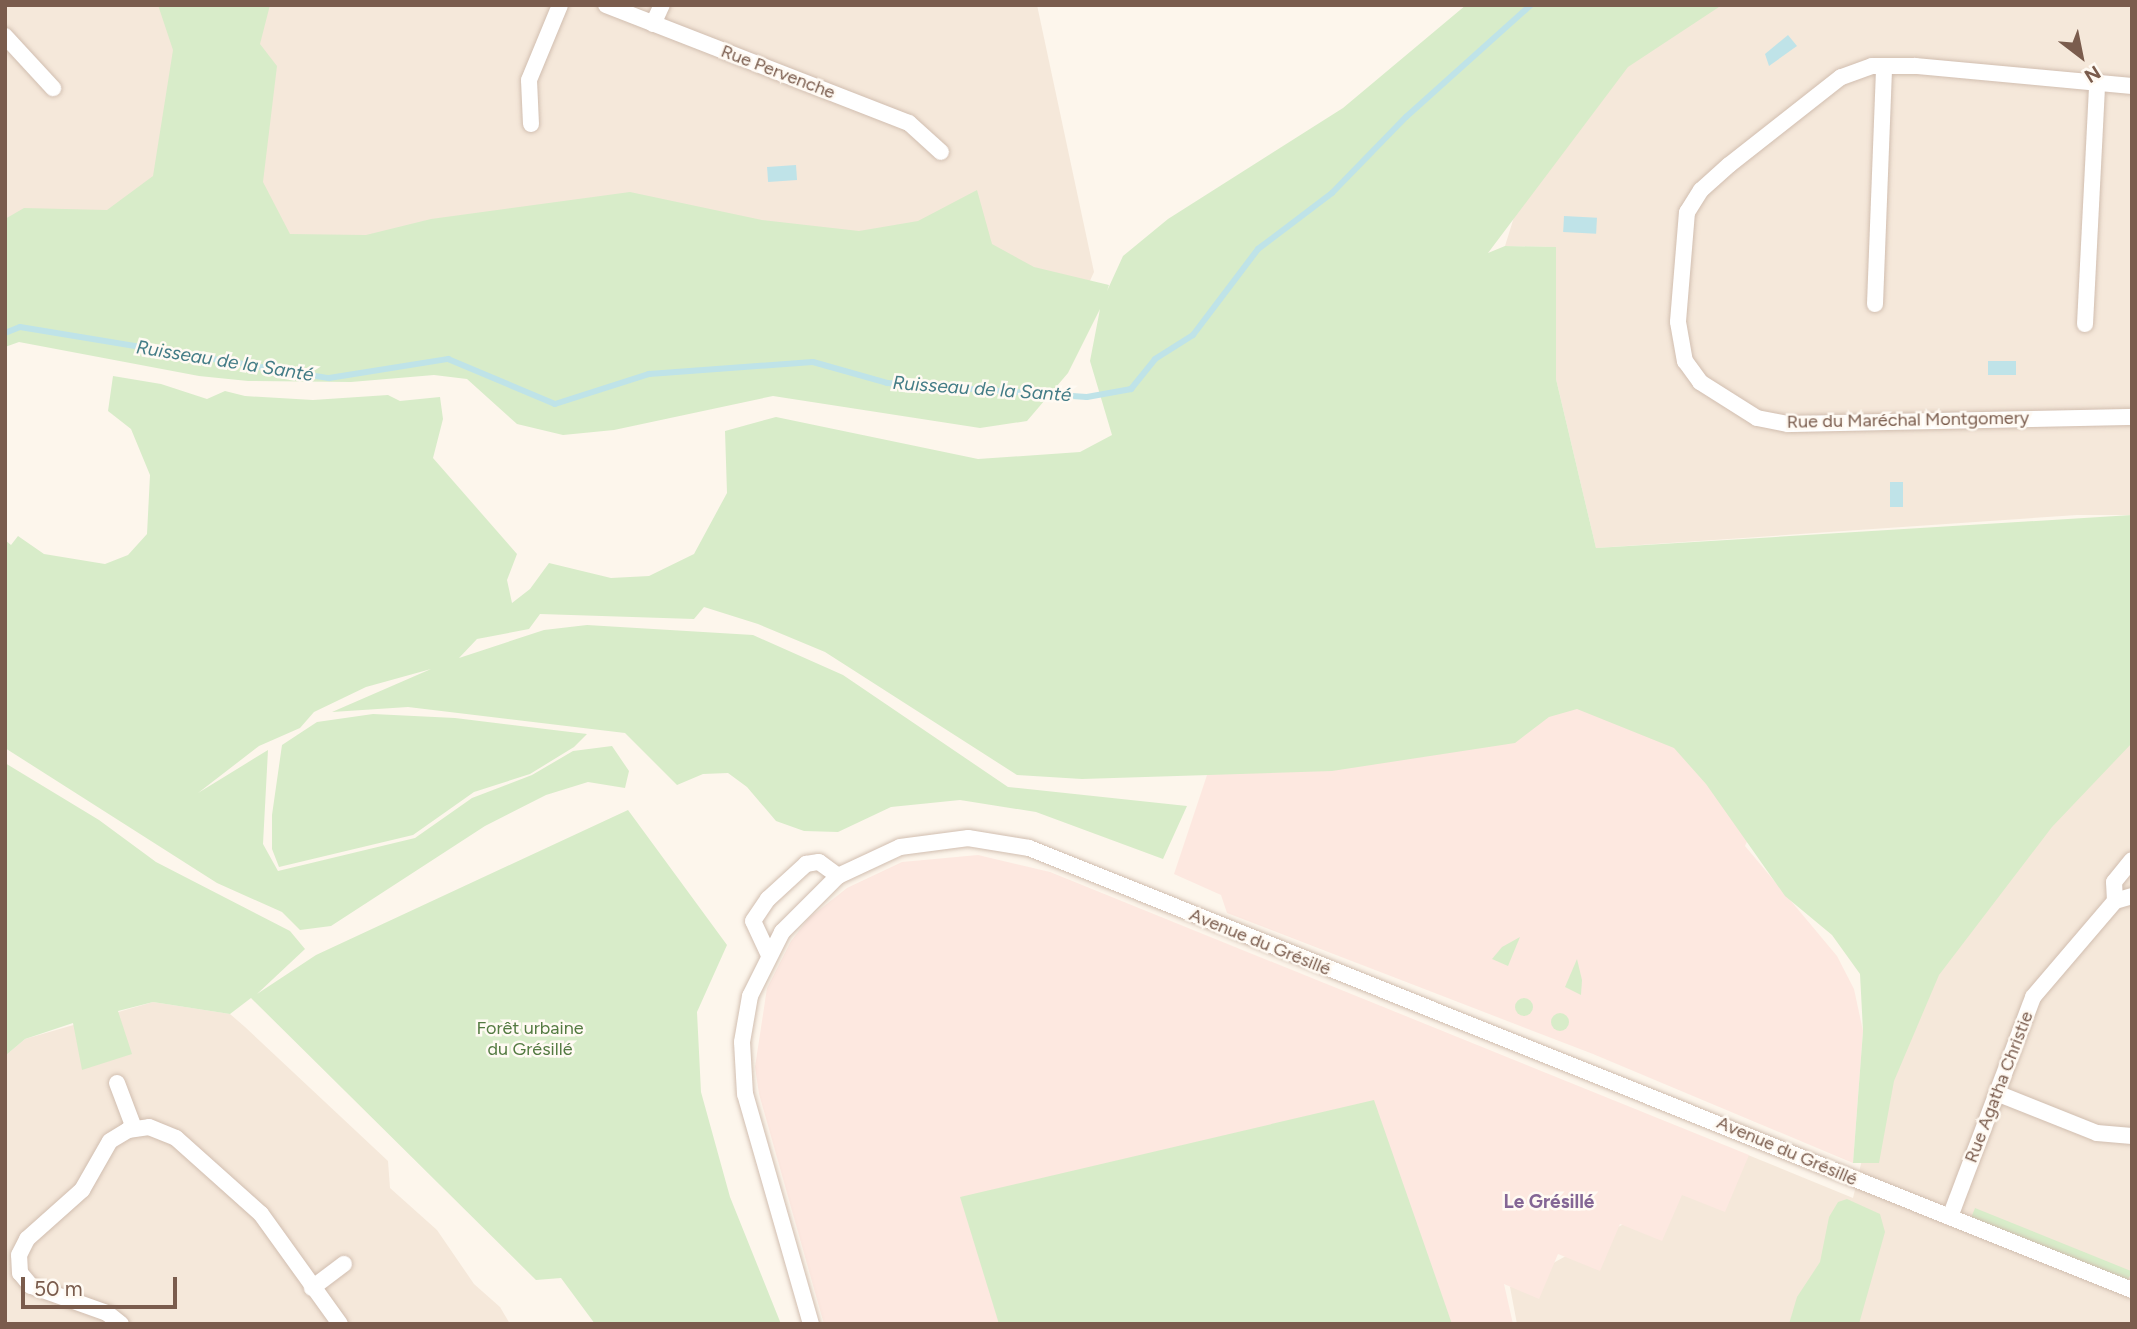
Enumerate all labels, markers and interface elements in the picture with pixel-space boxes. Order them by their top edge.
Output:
north arrow [2046,21,2116,91]
street label: Rue Pervenche [718,40,838,104]
text: N [2080,61,2105,88]
water label: Ruisseau de la Santé [135,336,315,386]
water label: Ruisseau de la Santé [892,371,1072,407]
street label: Rue du Maréchal Montgomery [1787,407,2029,433]
street label: Avenue du Grésillé [1186,904,1334,980]
street label: Rue Agatha Christie [1960,1008,2038,1166]
park label: Forêt urbaine du Grésillé [476,1018,584,1060]
street label: Avenue du Grésillé [1714,1112,1860,1190]
district label: Le Grésillé [1504,1191,1594,1213]
scale bar [24,1262,180,1306]
text: 50 m [34,1276,83,1301]

